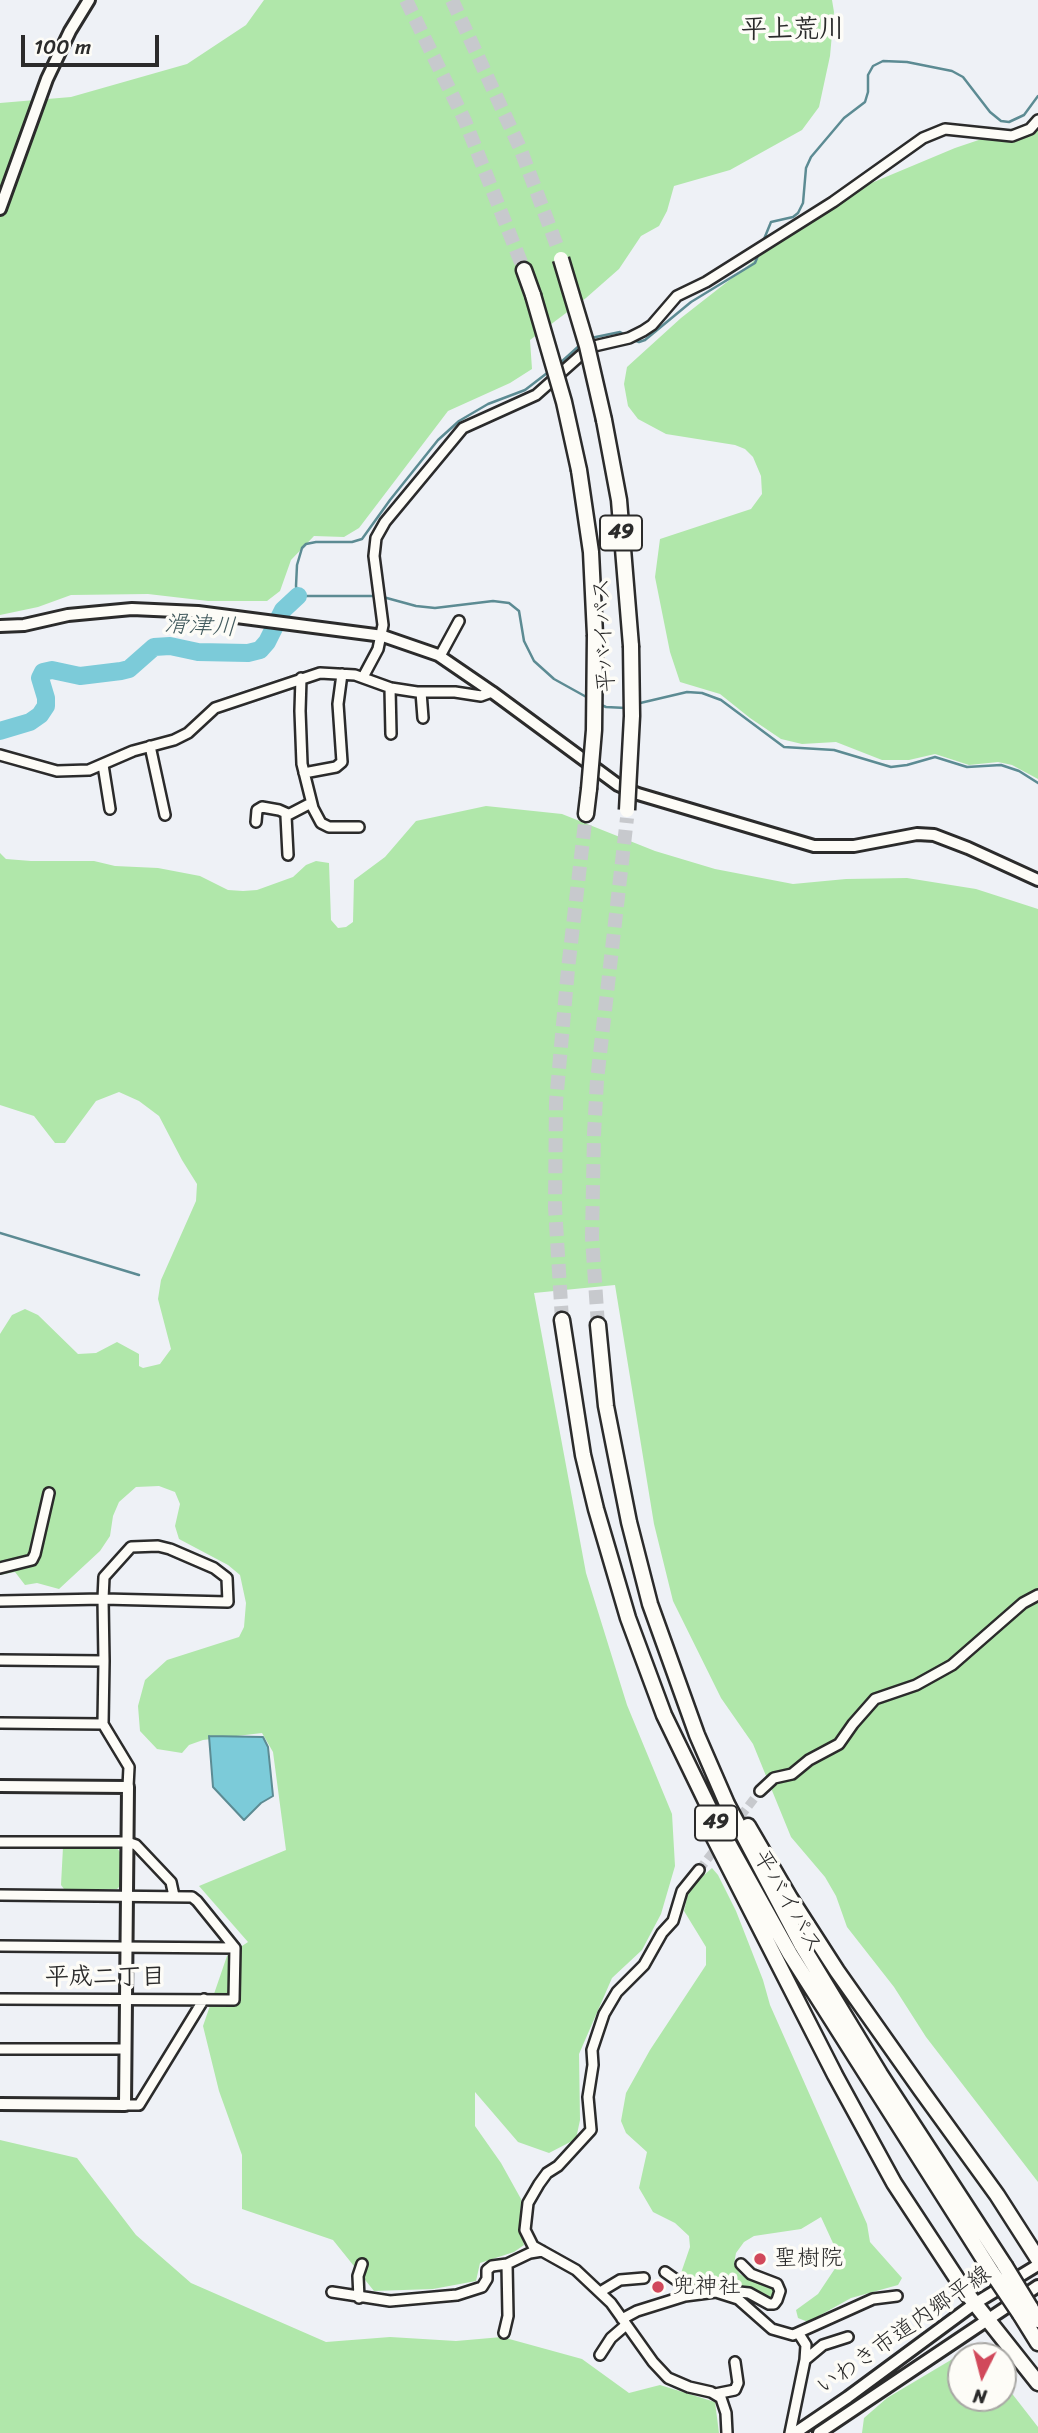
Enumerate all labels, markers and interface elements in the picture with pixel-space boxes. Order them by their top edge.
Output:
district label: 平上荒川 [741,14,845,46]
scale bar [24,21,163,65]
text: 100 m [34,28,91,66]
road number: 49 [600,516,642,550]
street label: 平バイパス [588,577,622,693]
water label: 滑津川 [163,611,237,643]
road number: 49 [695,1806,737,1840]
street label: 平バイパス [746,1845,828,1959]
district label: 平成二丁目 [45,1964,165,1992]
place label: 聖樹院 [774,2245,843,2273]
marker: 聖樹院 [752,2251,768,2267]
street label: いわき市道内郷平線 [811,2260,997,2402]
place label: 兜神社 [672,2273,741,2301]
marker: 兜神社 [650,2279,666,2295]
north arrow [947,2342,1017,2412]
text: N [972,2379,988,2413]

